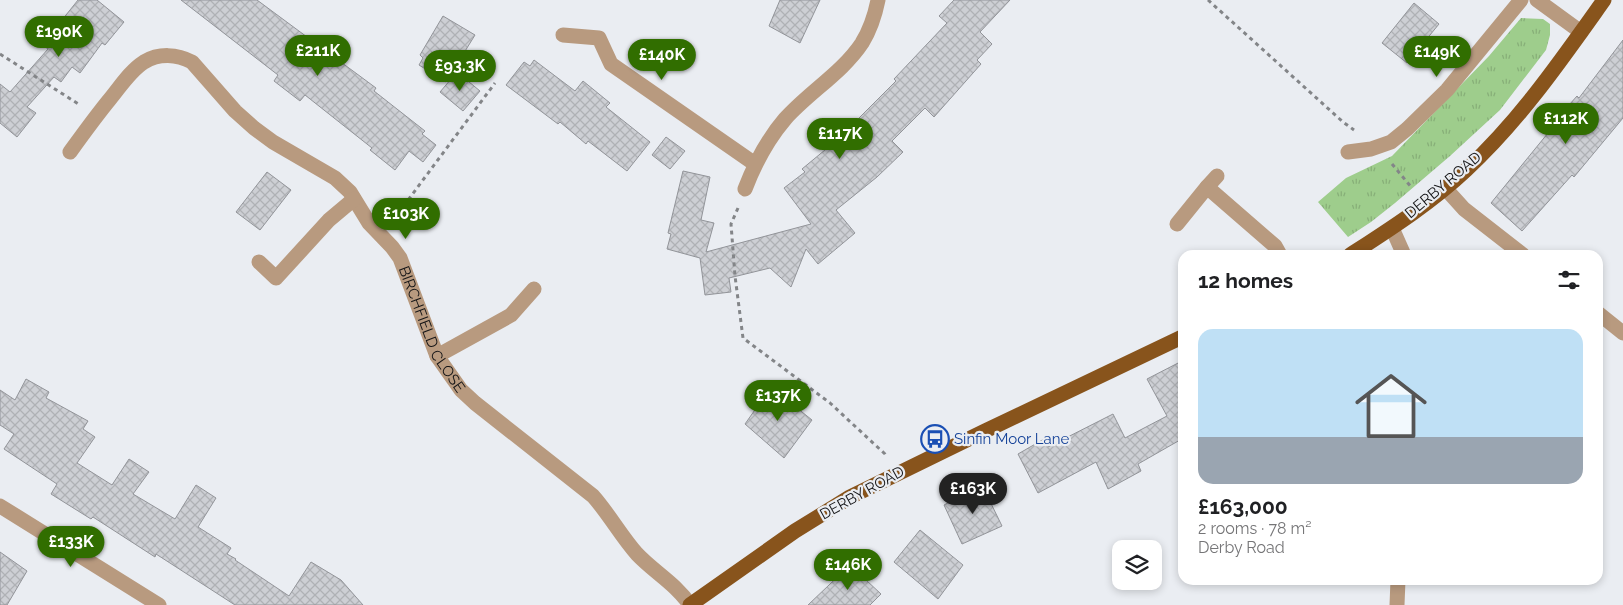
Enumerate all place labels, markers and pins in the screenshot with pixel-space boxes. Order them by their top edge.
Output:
pin: £190K [24,15,94,58]
pin: £211K [283,34,353,77]
pin: £149K [1402,36,1472,78]
pin: £140K [627,38,697,81]
pin: £93.3K [419,49,501,92]
pin: £112K [1531,102,1601,145]
pin: £117K [805,118,875,160]
pin: £103K [371,198,441,240]
pin: £137K [743,380,813,422]
bus stop icon: Sinfin Moor Lane [920,424,950,454]
place label: Sinfin Moor Lane [954,430,1069,448]
pin: £163K [938,472,1008,515]
pin: £133K [36,526,106,568]
pin: £146K [813,548,883,591]

